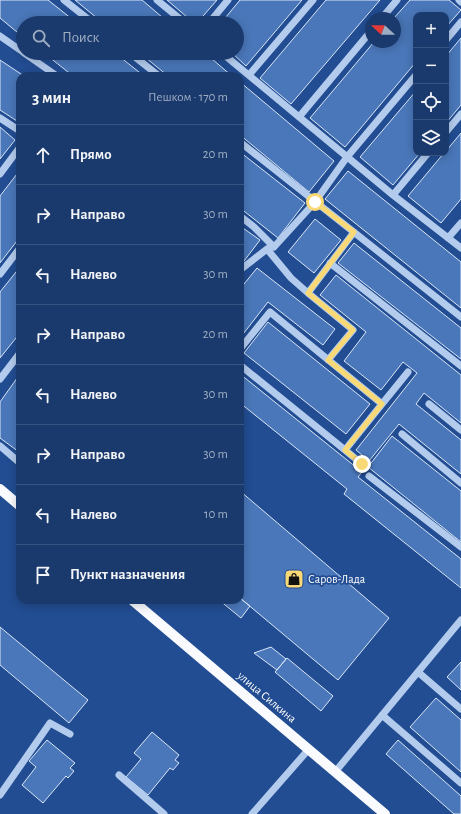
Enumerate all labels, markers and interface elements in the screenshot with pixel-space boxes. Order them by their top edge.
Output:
north arrow [365,12,401,48]
map controls [413,12,449,156]
button: + [413,12,449,48]
search box [16,16,244,60]
icon: search [30,27,52,49]
text: Поиск [62,30,100,45]
button: − [413,48,449,84]
button: locate [413,84,449,120]
text: 3 мин [32,89,71,106]
text: Пешком · 170 m [148,91,228,104]
button: layers [413,120,449,156]
icon: ahead [32,144,54,166]
text: Прямо [70,147,112,162]
text: 20 m [203,148,228,161]
route start [306,193,324,211]
icon: right [32,204,54,226]
text: Направо [70,207,125,222]
text: 30 m [203,208,228,221]
icon: left [32,264,54,286]
text: Налево [70,267,117,282]
text: 30 m [203,268,228,281]
icon: right [32,324,54,346]
text: Направо [70,327,125,342]
text: 20 m [203,328,228,341]
icon: left [32,384,54,406]
text: Налево [70,387,117,402]
text: 30 m [203,388,228,401]
icon: right [32,444,54,466]
text: Направо [70,447,125,462]
text: 30 m [203,448,228,461]
route end [353,455,371,473]
icon: left [32,504,54,526]
text: Налево [70,507,117,522]
text: 10 m [204,508,228,521]
icon: arrive [32,564,54,586]
text: Пункт назначения [70,567,185,582]
shop icon: Саров-Лада [283,568,305,590]
place label: Саров-Лада [308,573,366,585]
street label: улица Силкина [234,668,299,726]

